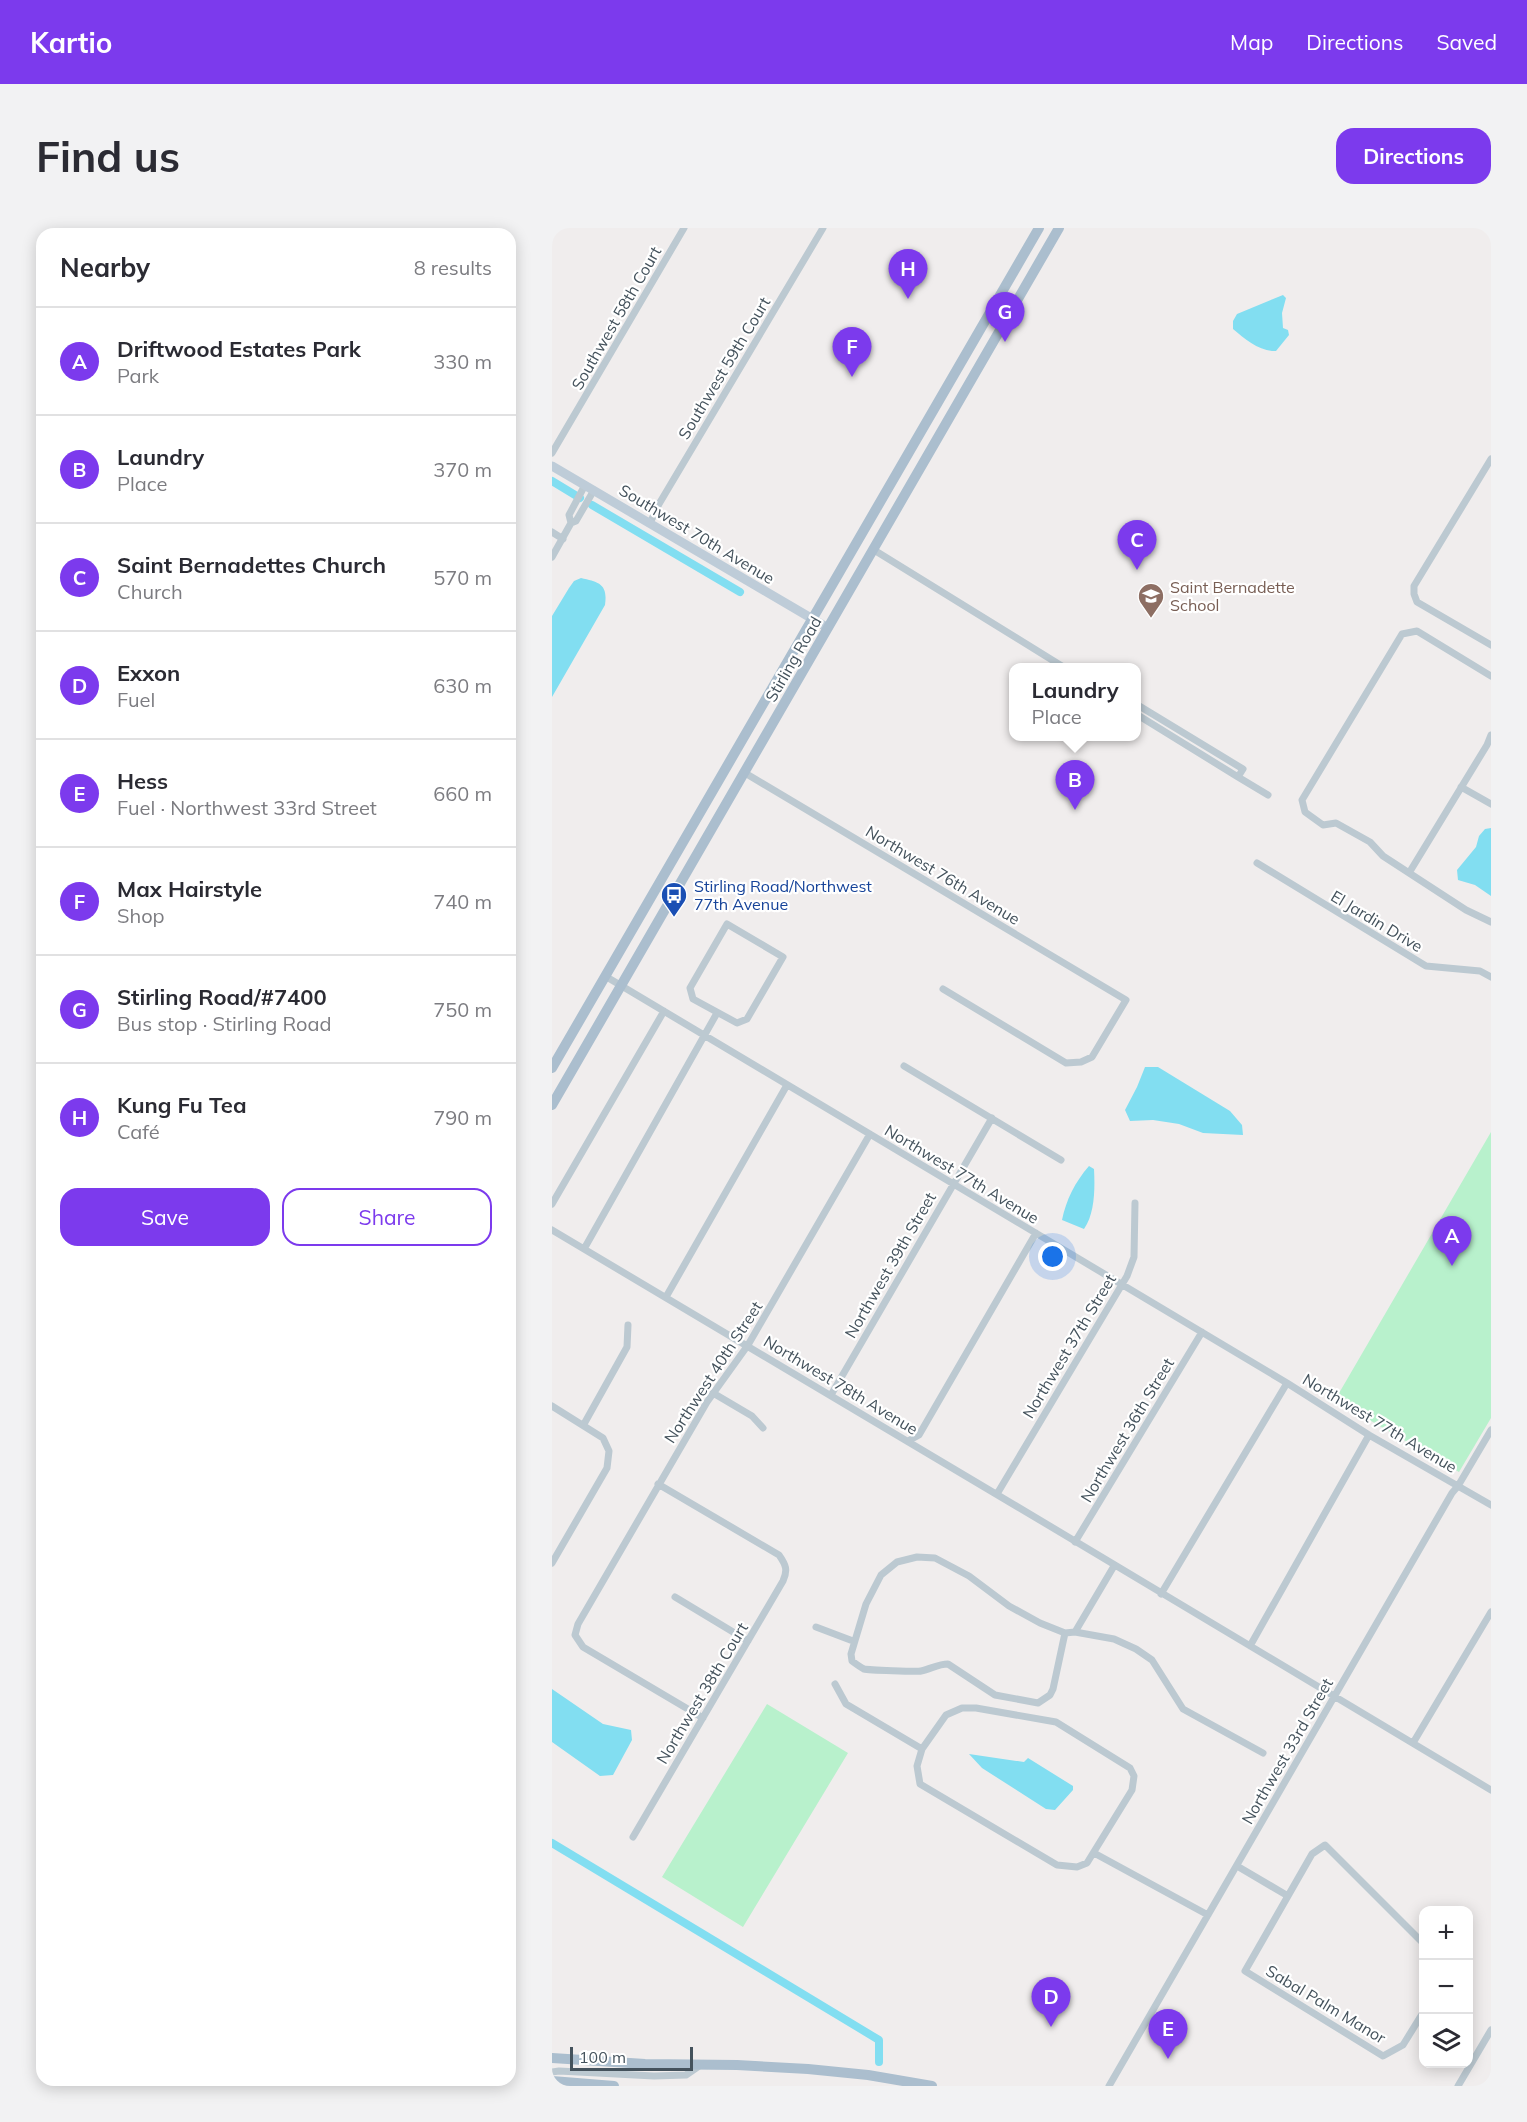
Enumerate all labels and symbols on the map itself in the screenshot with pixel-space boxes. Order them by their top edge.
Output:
street label: Southwest 58th Court [567,242,665,393]
pin: H [888,250,928,299]
pin: G [986,292,1024,342]
street label: Southwest 59th Court [674,293,775,443]
pin: F [832,328,872,377]
street label: Southwest 70th Avenue [616,480,778,588]
pin: C [1118,520,1156,570]
place label: Saint Bernadette School [1170,577,1295,615]
school or university icon: Saint Bernadette School [1136,581,1166,619]
street label: Stirling Road [761,613,825,705]
pin: B [1056,760,1094,810]
street label: Northwest 76th Avenue [862,821,1024,929]
place label: Stirling Road/Northwest 77th Avenue [694,876,872,914]
bus stop icon: Stirling Road/Northwest 77th Avenue [659,880,689,918]
street label: El Jardin Drive [1327,886,1427,956]
street label: Northwest 77th Avenue [881,1120,1043,1228]
street label: Northwest 39th Street [840,1188,940,1341]
pin: A [1432,1216,1472,1266]
your location [1038,1242,1067,1271]
street label: Northwest 37th Street [1018,1270,1120,1422]
street label: Northwest 40th Street [660,1297,767,1447]
street label: Northwest 78th Avenue [760,1331,922,1439]
street label: Northwest 36th Street [1076,1354,1178,1506]
street label: Northwest 77th Avenue [1299,1369,1461,1477]
street label: Northwest 38th Court [652,1618,752,1767]
street label: Northwest 33rd Street [1237,1674,1337,1828]
street label: Sabal Palm Manor [1263,1960,1390,2048]
pin: D [1032,1978,1070,2027]
pin: E [1148,2010,1188,2059]
scale bar [570,2044,693,2072]

